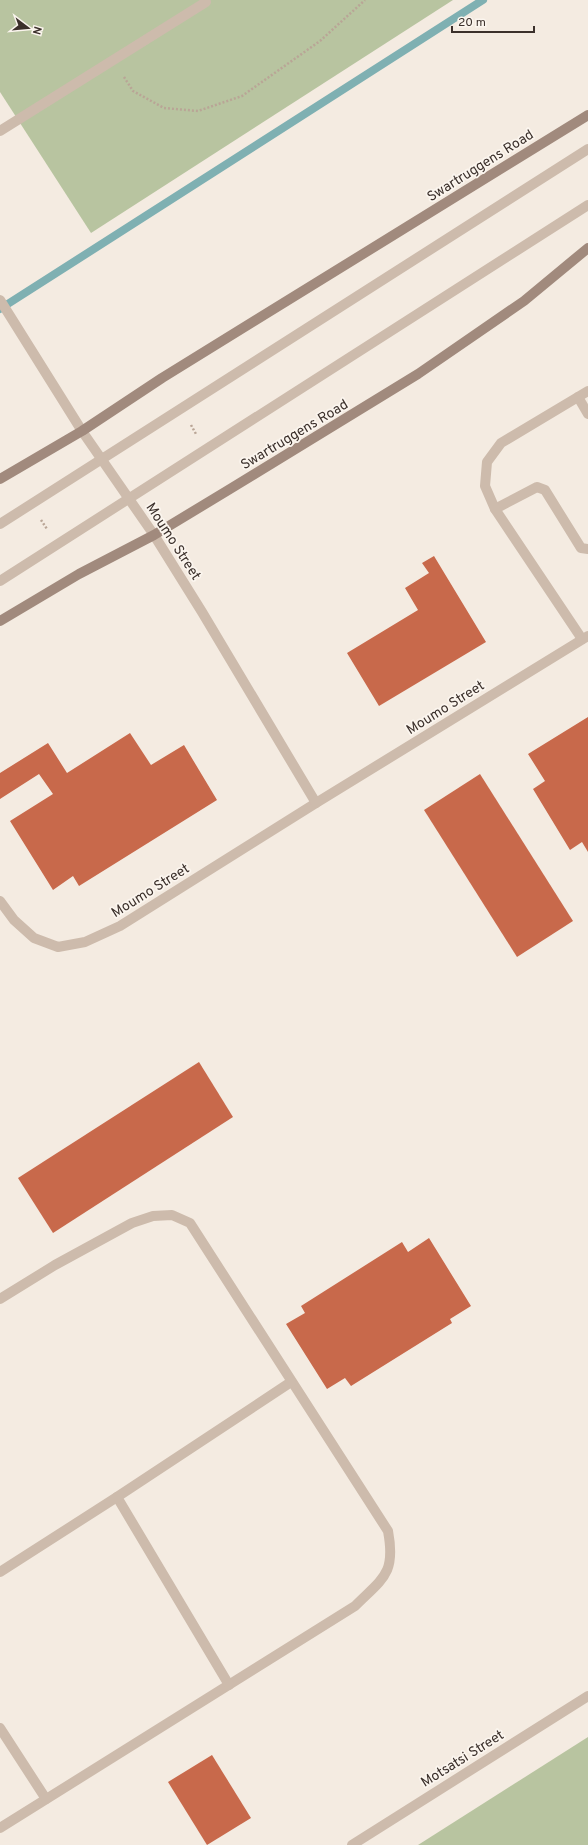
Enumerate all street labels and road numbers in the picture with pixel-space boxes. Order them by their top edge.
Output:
street label: Swartruggens Road [424,127,537,206]
street label: Swartruggens Road [238,397,352,474]
street label: Moumo Street [141,500,204,584]
street label: Moumo Street [404,678,488,739]
street label: Moumo Street [109,861,193,922]
street label: Motsatsi Street [418,1727,508,1792]

